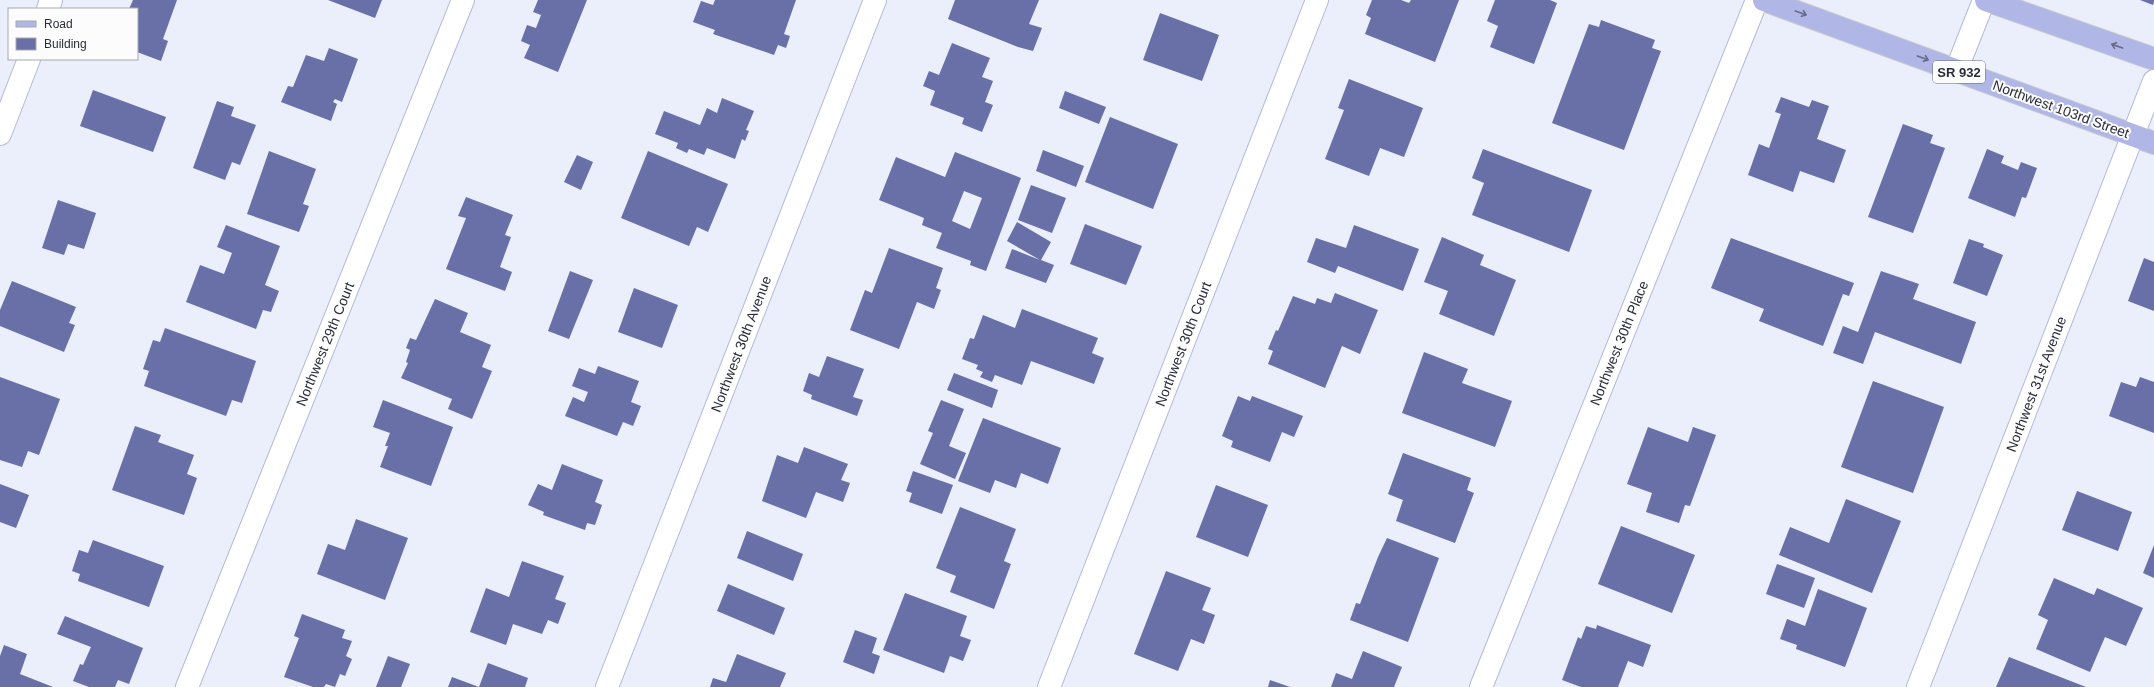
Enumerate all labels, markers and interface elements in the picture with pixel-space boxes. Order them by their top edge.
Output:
legend [8,8,138,60]
one-way arrow [1795,10,1807,18]
text: Road [44,17,73,31]
text: Building [44,37,87,51]
one-way arrow [2111,42,2124,49]
one-way arrow [1917,55,1929,63]
road number: SR 932 [1933,61,1985,83]
street label: Northwest 103rd Street [1991,77,2131,141]
street label: Northwest 30th Avenue [708,273,774,414]
street label: Northwest 30th Place [1587,278,1651,408]
street label: Northwest 30th Court [1152,279,1214,409]
street label: Northwest 29th Court [293,280,357,408]
street label: Northwest 31st Avenue [2003,314,2069,454]

